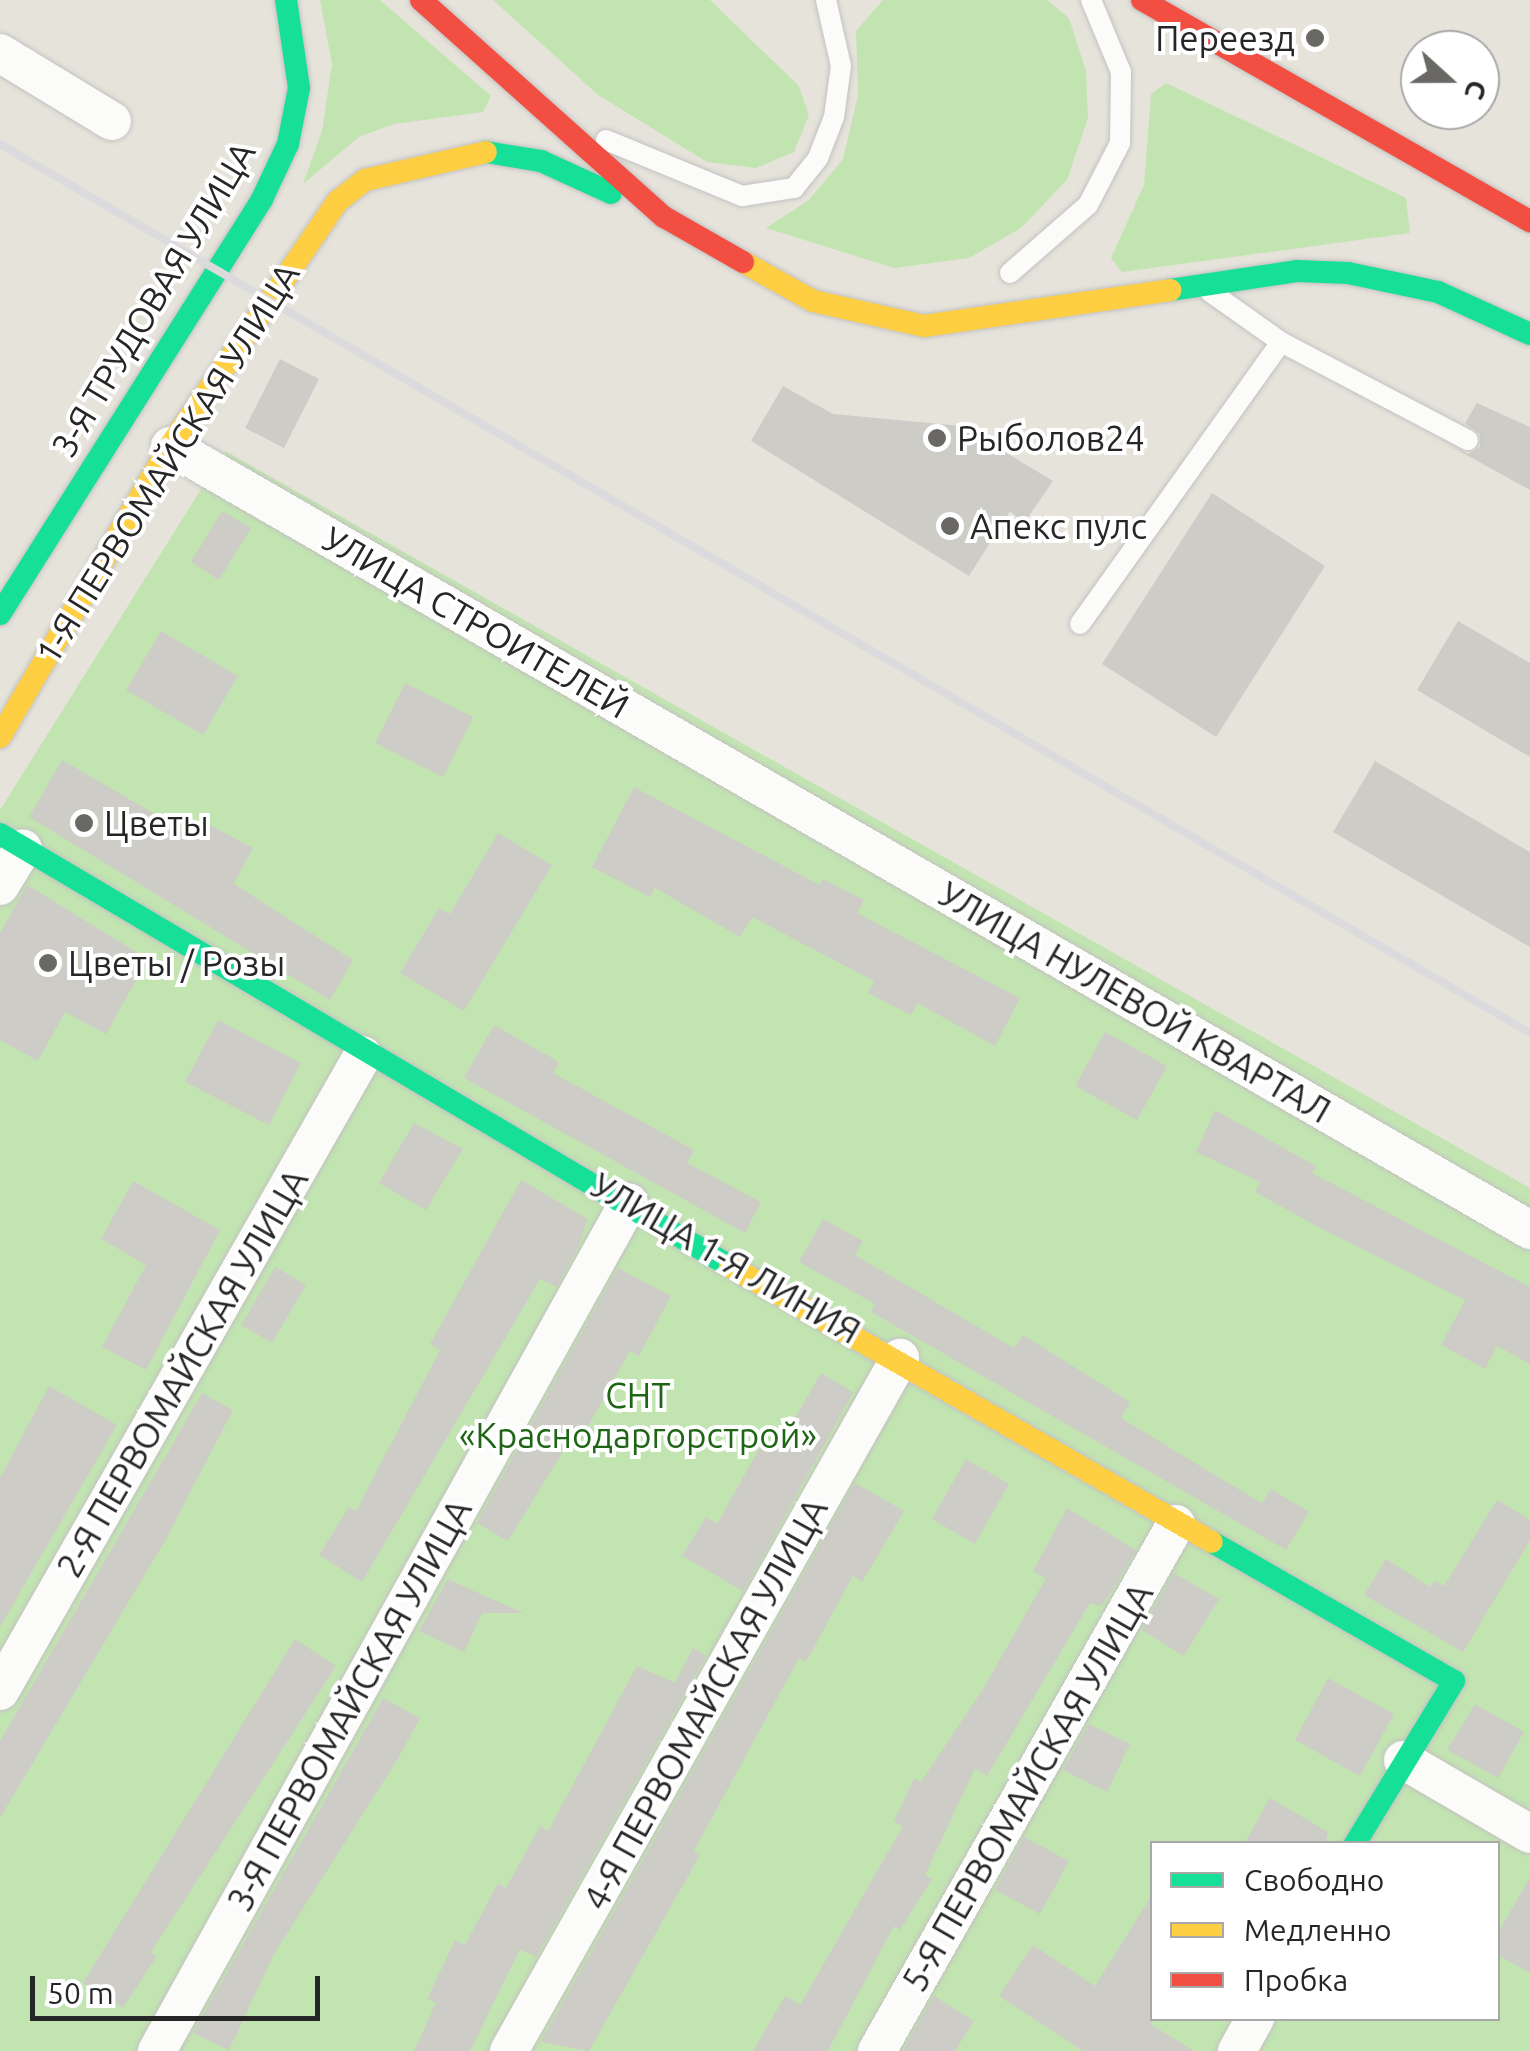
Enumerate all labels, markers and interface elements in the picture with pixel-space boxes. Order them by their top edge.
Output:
place label: Переезд [1155,17,1295,59]
marker: Переезд [1304,27,1326,49]
north arrow [1400,30,1500,130]
text: С [1459,76,1494,104]
street label: 3-Я ТРУДОВАЯ УЛИЦА [42,134,264,464]
street label: 1-Я ПЕРВОМАЙСКАЯ УЛИЦА [26,255,308,671]
place label: Рыболов24 [957,417,1145,459]
marker: Рыболов24 [926,427,948,449]
place label: Апекс пулс [970,505,1147,547]
marker: Апекс пулс [939,515,961,537]
street label: УЛИЦА СТРОИТЕЛЕЙ [316,517,636,727]
place label: Цветы [104,802,209,844]
marker: Цветы [73,812,95,834]
street label: УЛИЦА НУЛЕВОЙ КВАРТАЛ [932,873,1338,1131]
place label: Цветы / Розы [68,942,285,984]
marker: Цветы / Розы [37,952,59,974]
street label: 2-Я ПЕРВОМАЙСКАЯ УЛИЦА [48,1162,316,1584]
street label: УЛИЦА 1-Я ЛИНИЯ [584,1164,868,1352]
park label: СНТ «Краснодаргорстрой» [459,1374,817,1456]
street label: 4-Я ПЕРВОМАЙСКАЯ УЛИЦА [574,1491,836,1917]
street label: 3-Я ПЕРВОМАЙСКАЯ УЛИЦА [218,1492,480,1918]
street label: 5-Я ПЕРВОМАЙСКАЯ УЛИЦА [893,1576,1161,1998]
legend [1150,1841,1500,2021]
text: Свободно [1244,1863,1384,1897]
text: Медленно [1244,1913,1392,1947]
scale bar [35,1956,325,2018]
text: Пробка [1244,1963,1348,1997]
text: 50 m [47,1976,114,2010]

